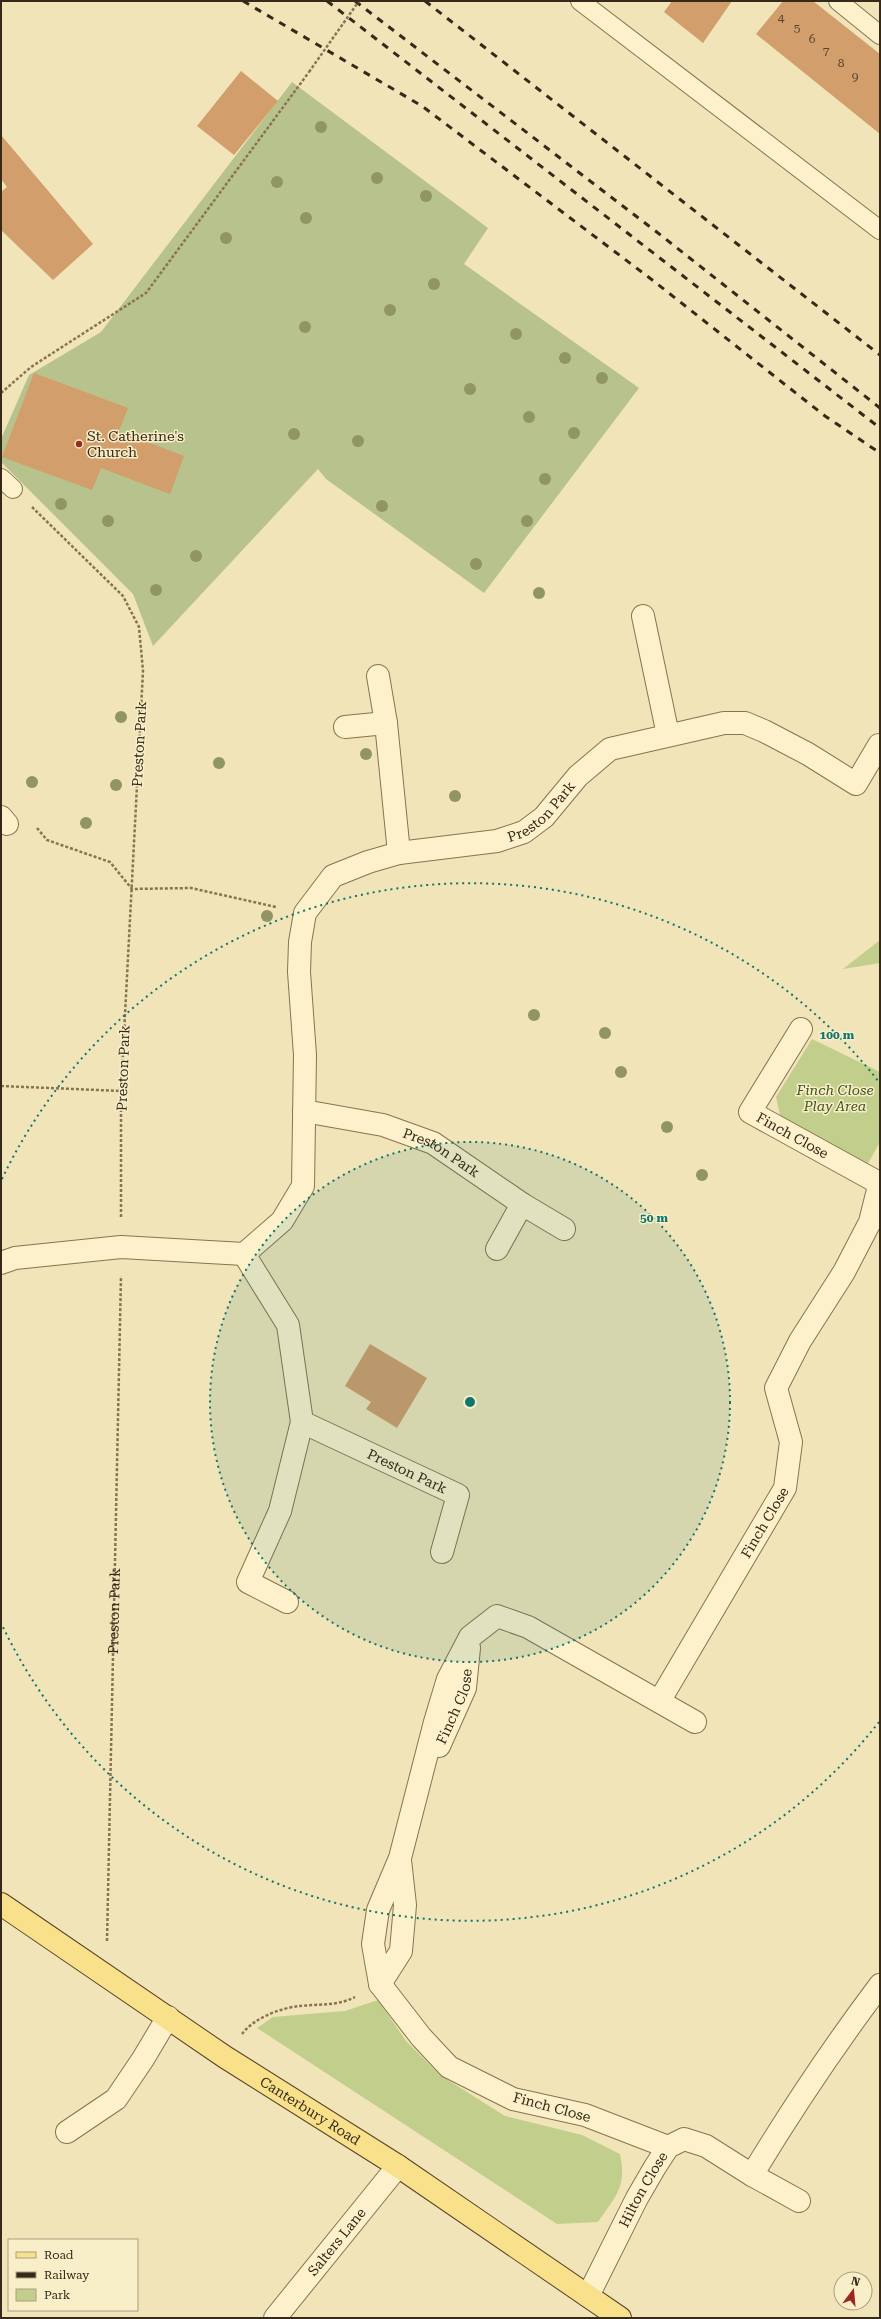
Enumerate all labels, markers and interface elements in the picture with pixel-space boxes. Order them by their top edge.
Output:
house number: 4 [778,11,785,25]
house number: 5 [794,21,801,35]
house number: 6 [809,32,816,46]
house number: 7 [823,44,830,58]
house number: 8 [838,56,845,70]
house number: 9 [852,70,859,84]
place label: St. Catherine's Church [87,428,184,460]
marker: St. Catherine's Church [74,439,84,449]
street label: Preston Park [129,700,149,787]
street label: Preston Park [505,778,578,845]
street label: Preston Park [114,1025,133,1111]
text: 100 m [820,1028,855,1042]
park label: Finch Close Play Area [796,1082,873,1114]
street label: Finch Close [754,1109,832,1162]
street label: Preston Park [401,1125,483,1181]
text: 50 m [640,1211,668,1225]
centre of rings [463,1395,477,1409]
street label: Preston Park [365,1446,450,1497]
street label: Finch Close [738,1484,792,1561]
street label: Preston Park [105,1568,123,1654]
street label: Finch Close [433,1668,475,1746]
street label: Canterbury Road [257,2073,363,2148]
street label: Finch Close [512,2089,593,2125]
street label: Hilton Close [616,2148,671,2230]
street label: Salters Lane [304,2204,369,2279]
legend [8,2239,138,2311]
text: Road [44,2248,74,2262]
text: Railway [44,2268,90,2282]
north arrow [833,2271,873,2311]
text: N [850,2274,862,2289]
text: Park [44,2288,71,2302]

